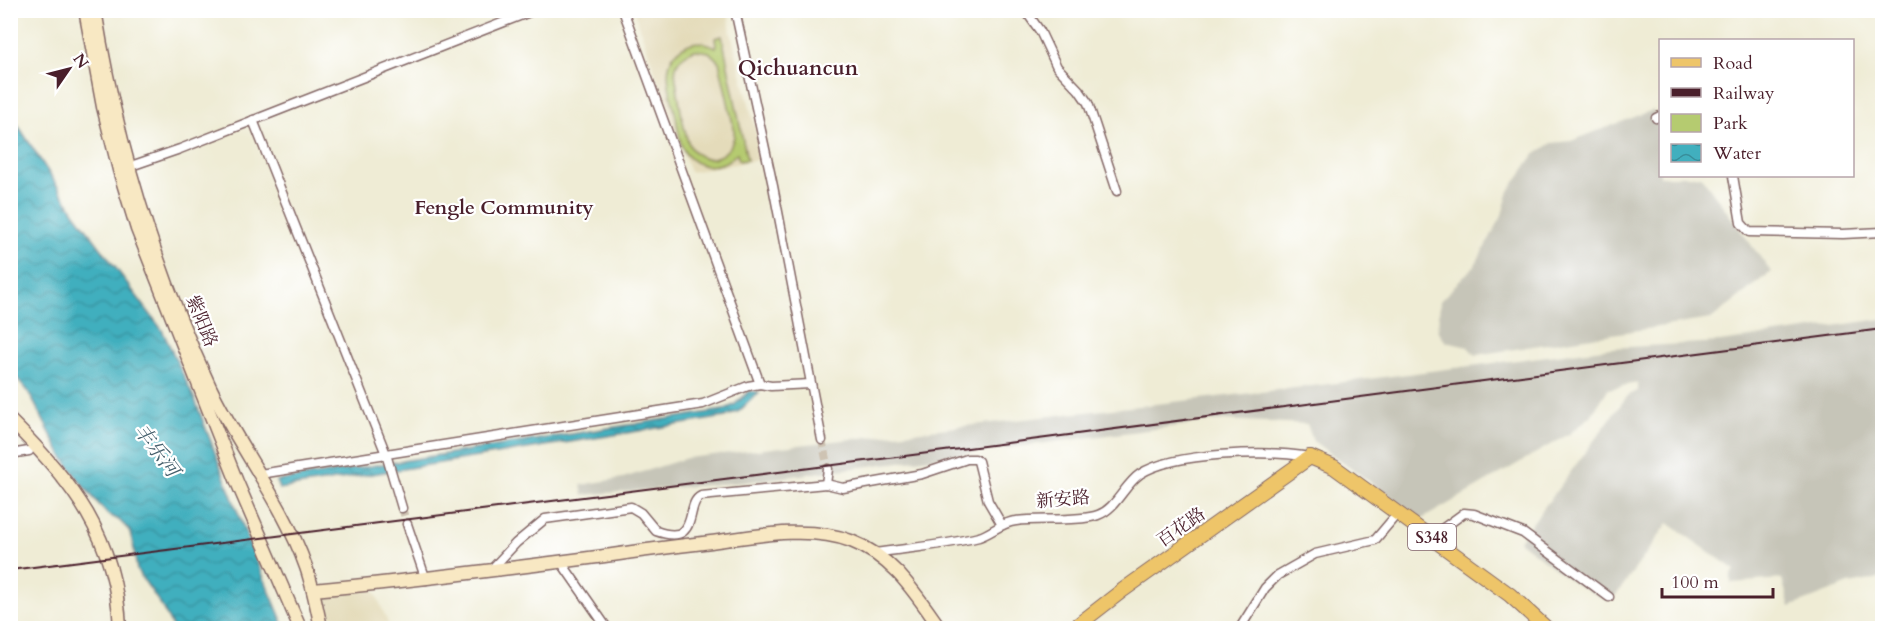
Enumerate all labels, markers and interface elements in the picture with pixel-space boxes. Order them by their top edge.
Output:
north arrow [39,39,99,99]
legend [1659,39,1854,177]
text: N [67,49,94,73]
text: Road [1713,51,1753,76]
district label: Qichuancun [738,54,859,83]
text: Railway [1713,81,1775,106]
text: Park [1713,111,1748,136]
text: Water [1712,141,1762,166]
district label: Fengle Community [414,194,594,221]
street label: 紫阳路 [180,291,223,351]
water label: 丰乐河 [128,418,187,485]
street label: 新安路 [1035,485,1091,514]
street label: 百花路 [1152,502,1211,553]
road number: S348 [1408,524,1456,550]
scale bar [1662,561,1773,599]
text: 100 m [1671,570,1719,595]

